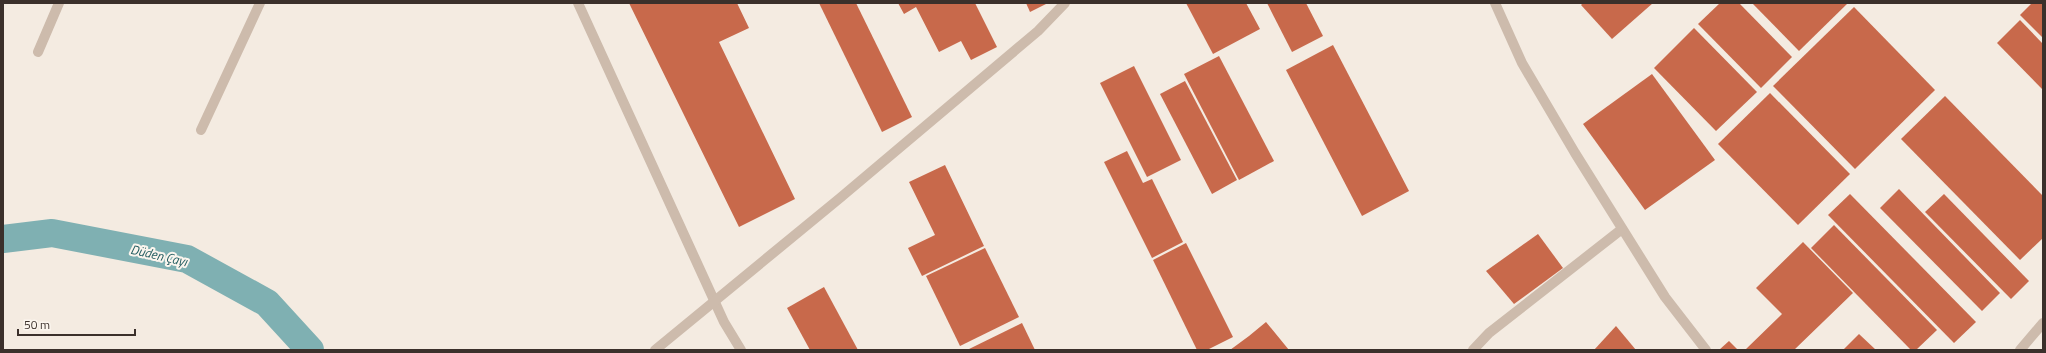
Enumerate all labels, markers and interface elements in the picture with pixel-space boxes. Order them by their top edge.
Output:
water label: Düden Çayı [129,239,191,272]
scale bar [18,311,135,337]
text: 50 m [24,315,50,334]

